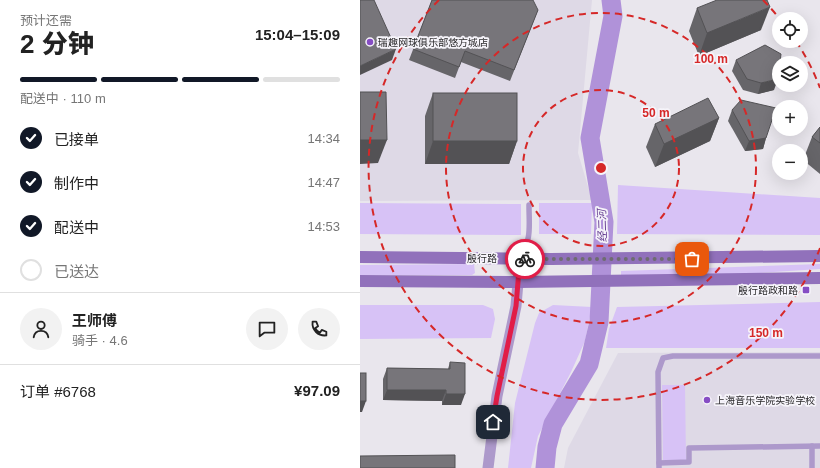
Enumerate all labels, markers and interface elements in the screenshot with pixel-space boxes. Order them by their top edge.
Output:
map controls [772,12,808,180]
button: locate [772,12,808,48]
text: 预计还需 [20,13,72,28]
text: 15:04–15:09 [255,26,340,43]
text: 2 分钟 [20,29,94,59]
marker: 瑞趣网球俱乐部悠方城店 [365,37,375,47]
place label: 瑞趣网球俱乐部悠方城店 [378,37,488,48]
text: 100 m [694,52,728,66]
button: layers [772,56,808,92]
text: 配送中 · 110 m [20,91,106,106]
button: + [772,100,808,136]
text: 50 m [642,106,670,120]
icon: check [20,127,42,149]
text: 已接单 [54,131,99,148]
text: 14:34 [307,131,340,146]
button: − [772,144,808,180]
centre of rings [594,161,608,175]
icon: check [20,171,42,193]
text: 制作中 [54,175,99,192]
text: 14:47 [307,175,340,190]
water label: 经二河 [595,207,609,243]
icon: check [20,215,42,237]
text: 配送中 [54,219,99,236]
text: 14:53 [307,219,340,234]
courier [505,239,545,279]
pin [675,242,709,276]
icon: bike [514,248,536,270]
icon: bag [681,248,703,270]
street label: 殷行路 [467,253,497,264]
text: 已送达 [54,263,99,280]
place label: 殷行路政和路 [738,285,798,296]
marker: 殷行路政和路 [801,285,811,295]
button: person [20,308,62,350]
button: chat [246,308,288,350]
button: phone [298,308,340,350]
text: 王师傅 [72,312,117,329]
text: 150 m [749,326,783,340]
text: 骑手 · 4.6 [72,333,128,348]
text: ¥97.09 [294,382,340,399]
text: 订单 #6768 [20,383,96,400]
marker: 上海音乐学院实验学校 [702,395,712,405]
place label: 上海音乐学院实验学校 [715,395,815,406]
pin [476,405,510,439]
icon: home [482,411,504,433]

